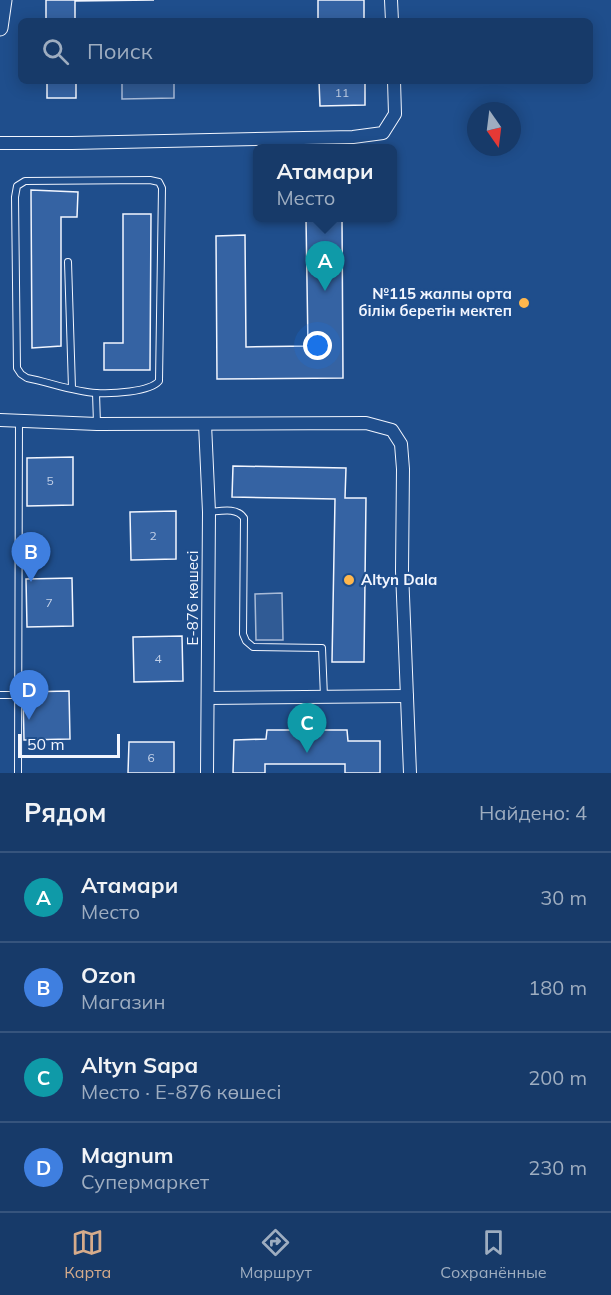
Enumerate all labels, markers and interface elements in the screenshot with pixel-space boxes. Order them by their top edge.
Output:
search box [18,18,593,84]
icon: search [39,35,72,68]
text: Поиск [87,37,153,65]
house number: 11 [335,85,349,100]
north arrow [467,102,521,156]
popup [253,144,397,222]
text: Атамари [276,157,374,185]
text: Место [276,185,335,210]
pin: A [306,242,344,291]
place label: №115 жалпы орта білім беретін мектеп [358,284,512,320]
marker: №115 жалпы орта білім беретін мектеп [517,296,531,310]
your location [303,331,332,360]
house number: 5 [46,473,54,488]
house number: 2 [149,528,157,543]
pin: B [12,532,51,582]
street label: Е-876 көшесі [183,551,202,645]
place label: Altyn Dala [361,570,437,589]
marker: Altyn Dala [342,573,356,587]
house number: 7 [45,595,53,610]
house number: 4 [154,651,162,666]
pin: D [9,670,48,720]
pin: C [288,704,326,753]
scale bar [18,731,120,758]
text: 50 m [27,734,64,754]
house number: 6 [147,750,155,765]
text: Рядом [24,796,107,829]
text: Найдено: 4 [479,800,587,825]
text: Атамари [81,871,178,899]
text: A [36,885,51,910]
text: 30 m [540,885,587,910]
text: Место [81,899,140,924]
text: Ozon [81,961,136,989]
text: B [37,975,50,1000]
text: 180 m [528,975,587,1000]
text: Магазин [81,989,165,1014]
text: Altyn Sapa [81,1051,198,1079]
text: C [37,1065,50,1090]
text: 200 m [528,1065,587,1090]
text: Место · Е-876 көшесі [81,1079,281,1104]
text: Magnum [81,1141,174,1169]
text: D [36,1155,51,1180]
text: 230 m [528,1155,587,1180]
text: Супермаркет [81,1169,209,1194]
tab: Карта [64,1226,111,1282]
tab: Маршрут [240,1226,312,1282]
tab: Сохранённые [440,1226,547,1282]

